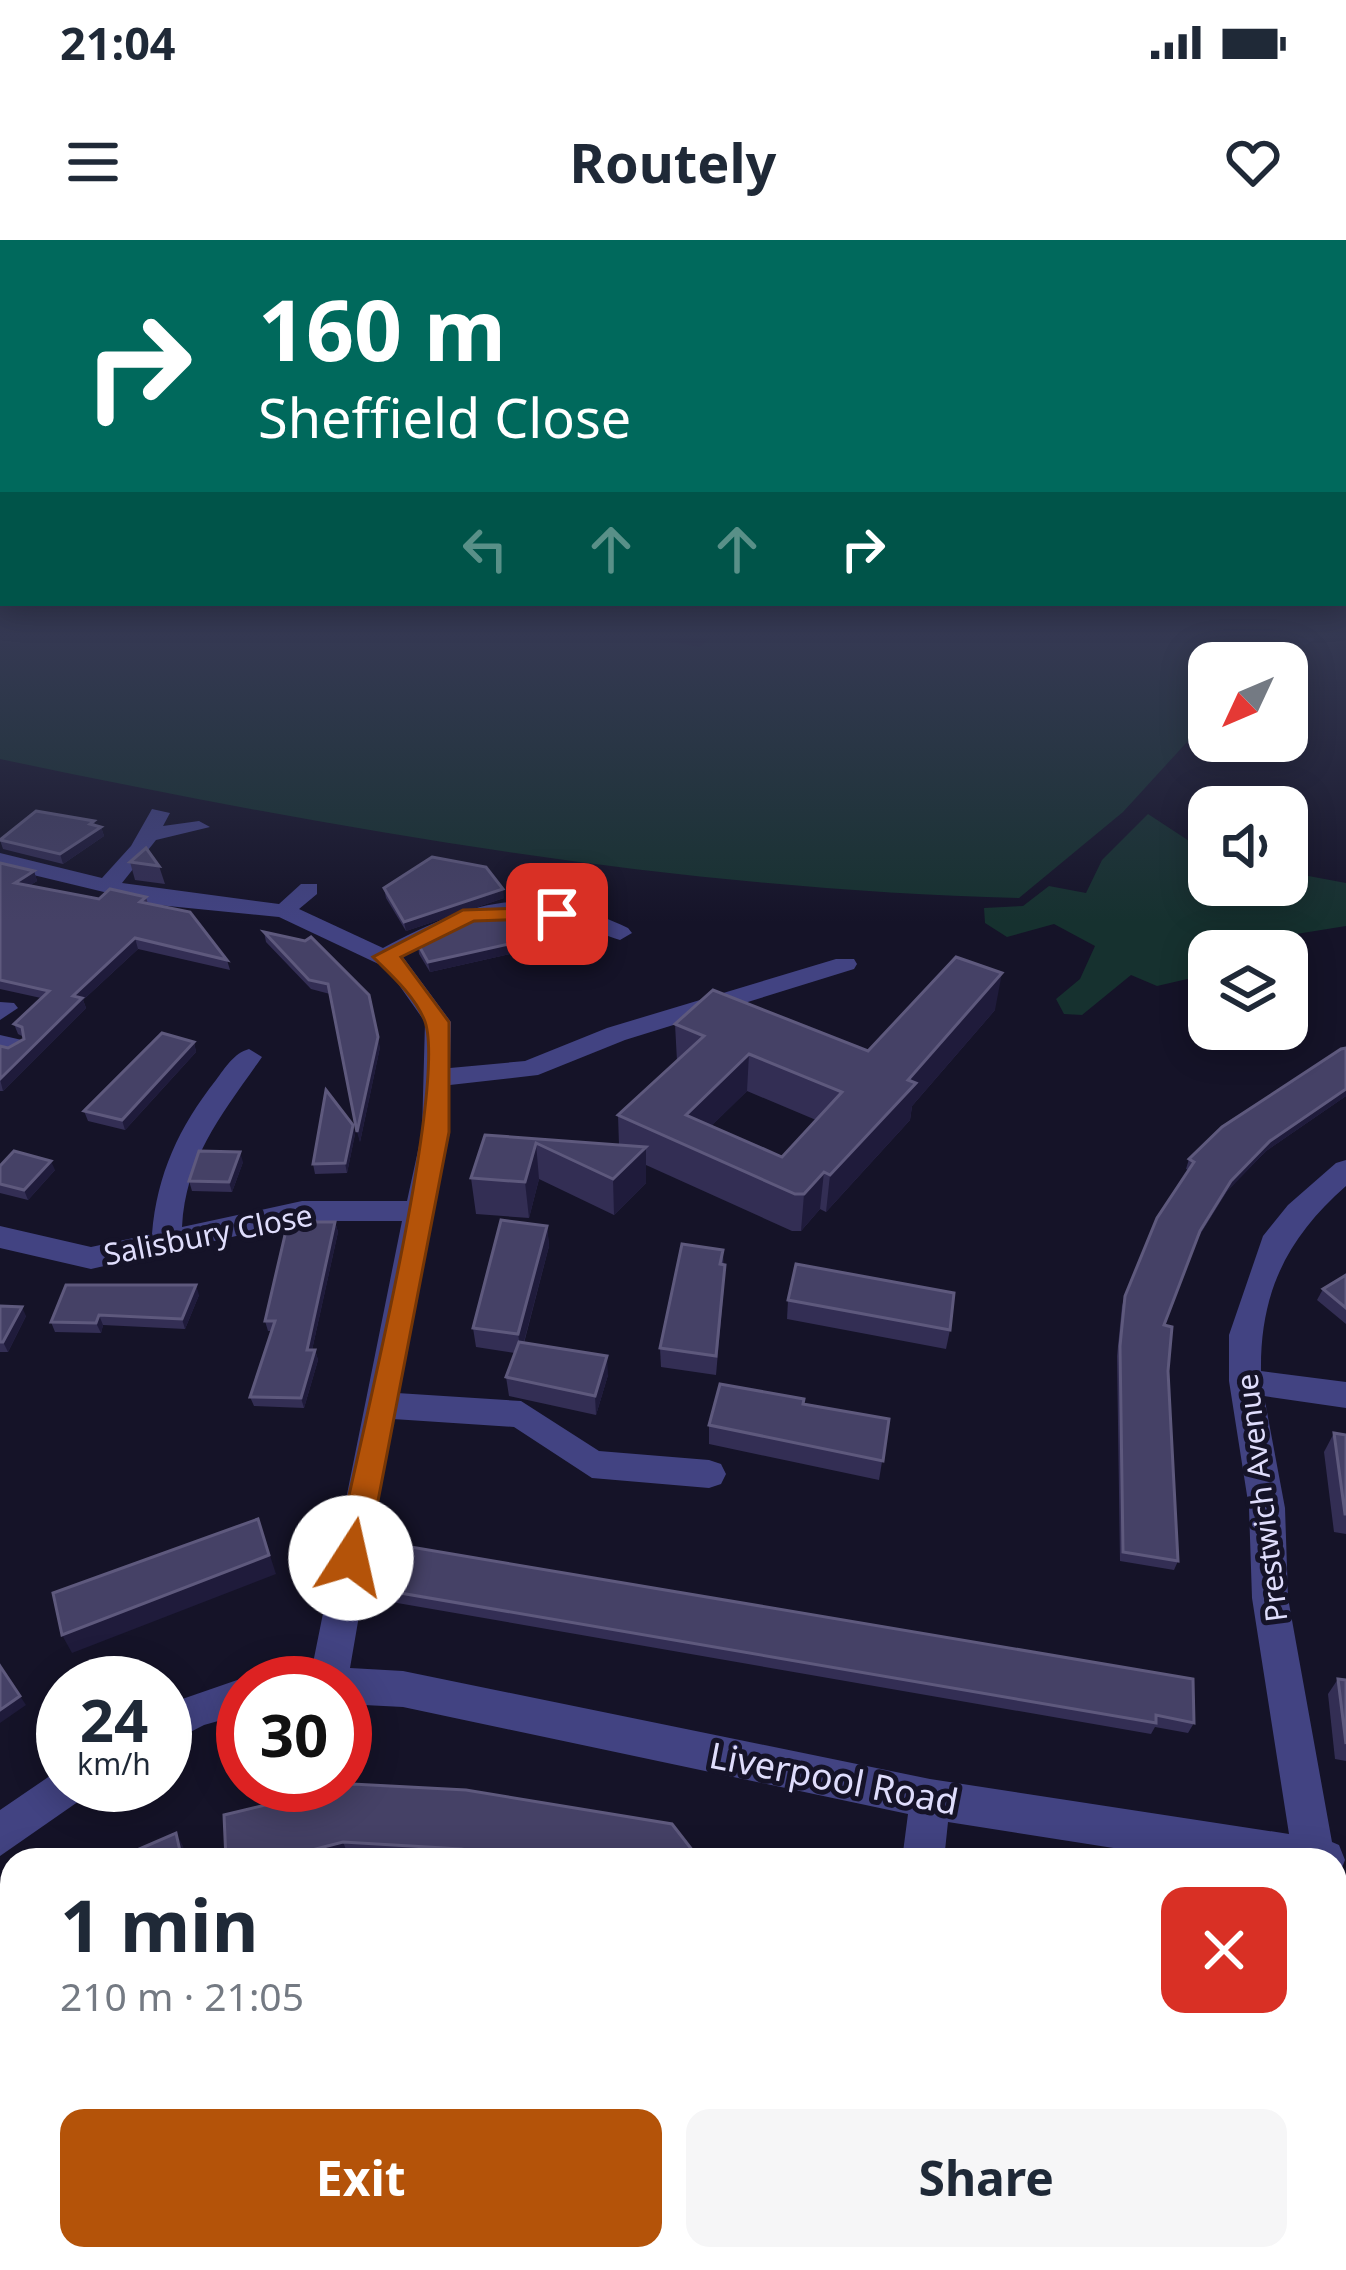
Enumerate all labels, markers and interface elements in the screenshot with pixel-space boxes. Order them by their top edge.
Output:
text: 21:04 [60,12,176,73]
text: Routely [570,125,776,199]
icon: menu [60,129,126,195]
icon: heart [1220,129,1286,195]
text: 160 m [258,271,506,386]
icon: right [60,288,216,444]
text: Sheffield Close [258,380,631,454]
icon: left [452,516,518,582]
icon: ahead [578,516,644,582]
icon: ahead [704,516,770,582]
icon: right [830,516,896,582]
north arrow [1188,642,1308,762]
map controls [1188,642,1308,1050]
button: sound [1188,786,1308,906]
pin [506,863,608,965]
icon: arrive [524,881,590,947]
button: layers [1188,930,1308,1050]
street label: Salisbury Close [100,1194,316,1274]
street label: Prestwich Avenue [1225,1372,1297,1624]
position arrow [288,1495,414,1621]
speed limit sign: 30 [216,1656,372,1812]
text: 24 [80,1678,148,1760]
street label: Liverpool Road [705,1730,963,1826]
text: km/h [77,1743,151,1784]
text: 1 min [60,1875,258,1973]
button: close [1161,1887,1287,2013]
text: 210 m · 21:05 [60,1969,304,2022]
button: Exit [60,2109,662,2247]
button: Share [686,2109,1287,2247]

